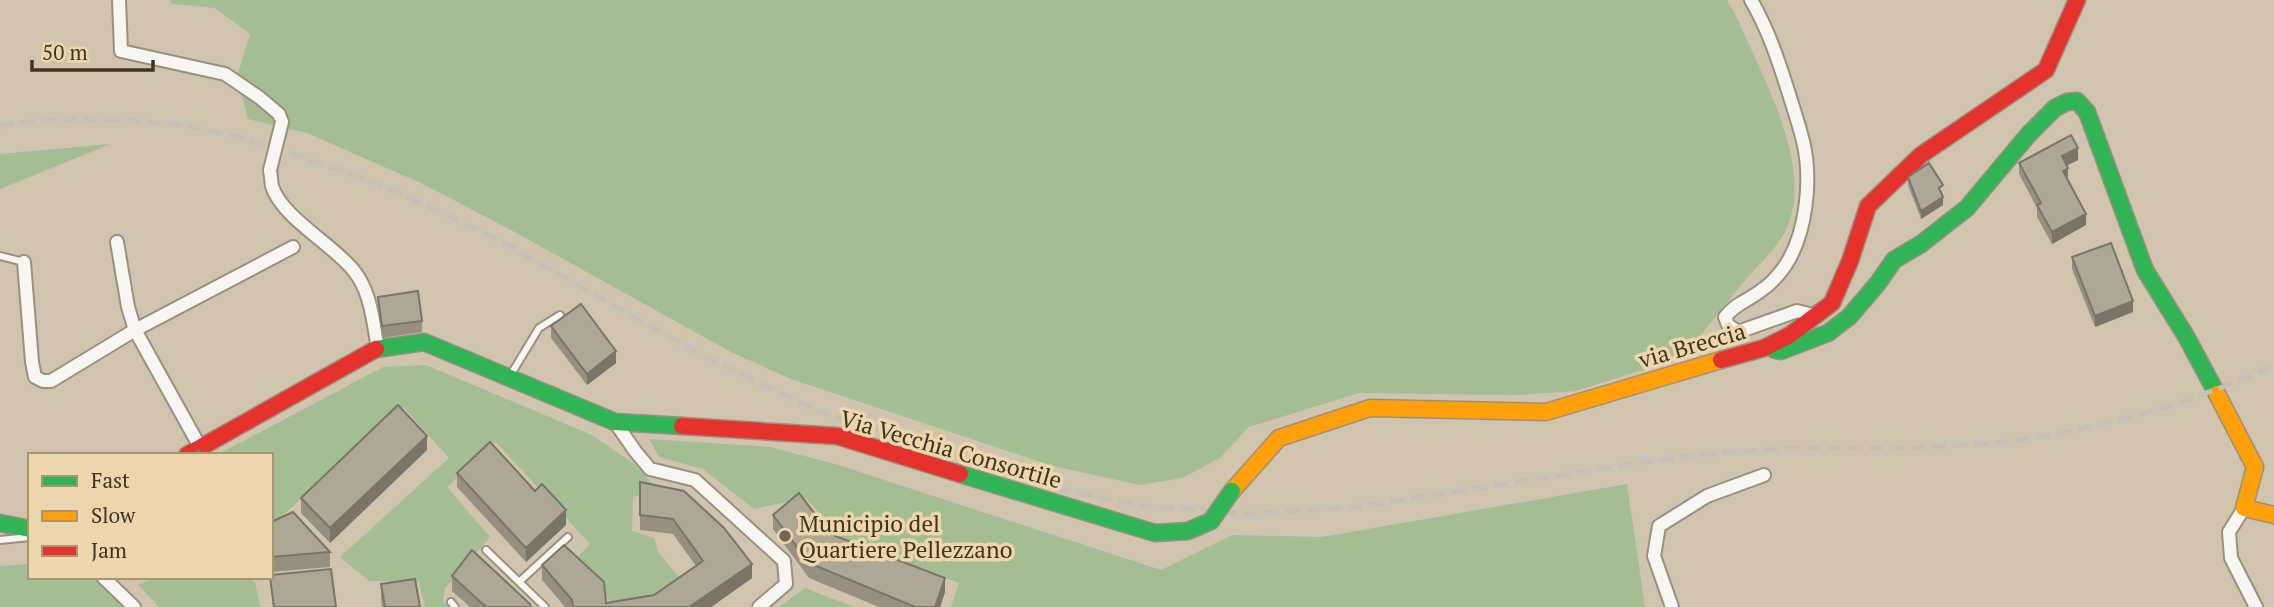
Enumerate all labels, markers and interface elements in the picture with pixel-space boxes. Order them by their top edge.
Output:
scale bar [32,28,152,72]
text: 50 m [42,38,88,66]
street label: via Breccia [1634,315,1749,375]
street label: Via Vecchia Consortile [837,403,1065,495]
legend [28,453,273,579]
text: Fast [91,466,130,494]
text: Slow [91,501,136,529]
place label: Municipio del Quartiere Pellezzano [799,508,1012,565]
marker: Municipio del Quartiere Pellezzano [777,528,793,544]
text: Jam [91,536,127,564]

